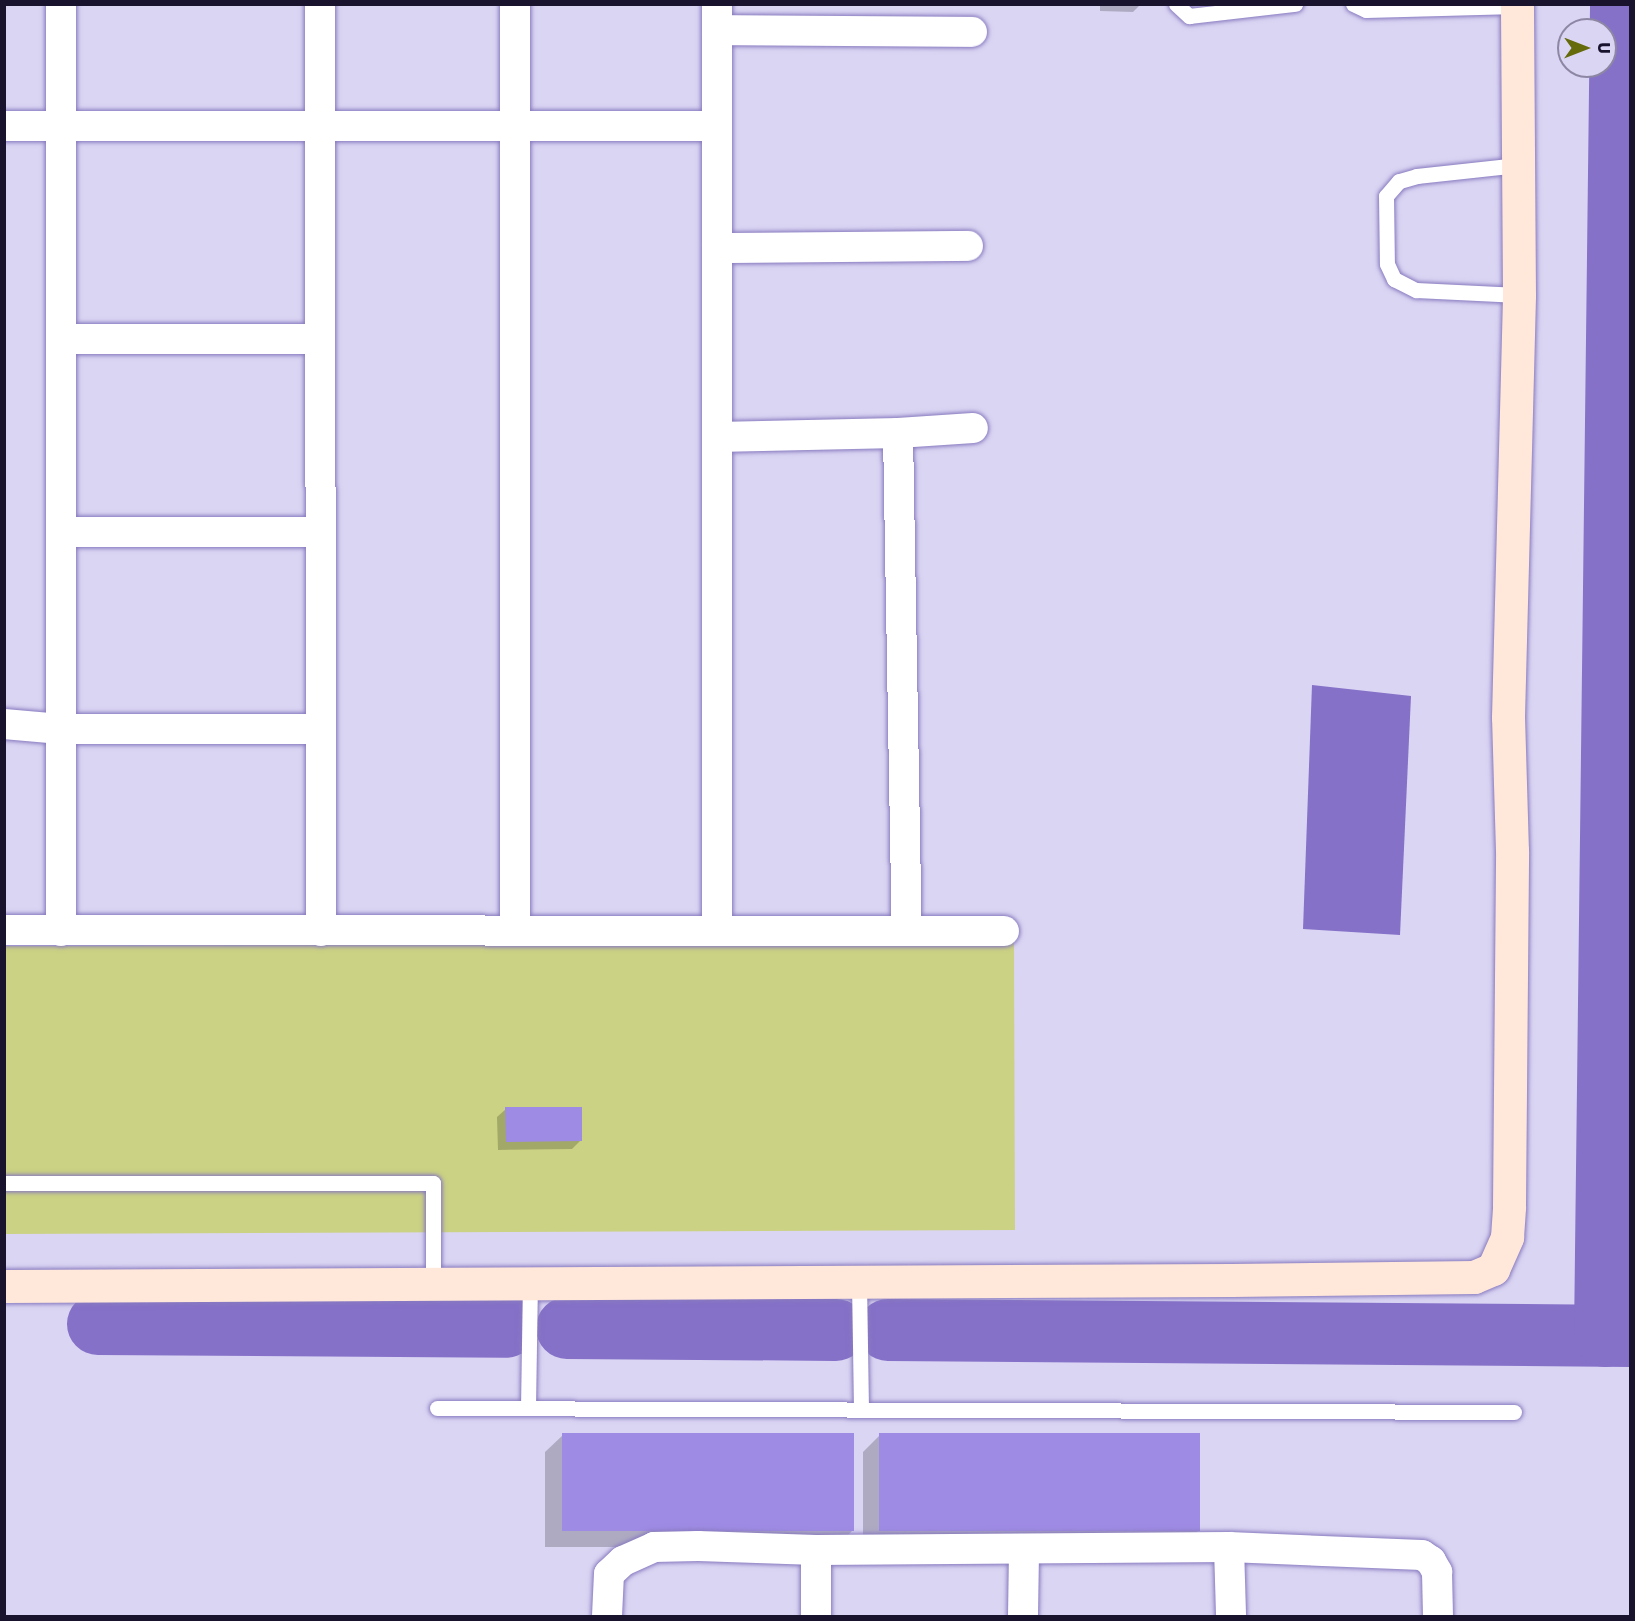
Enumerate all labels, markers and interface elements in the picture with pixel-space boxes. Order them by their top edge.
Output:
north arrow [1557,18,1617,78]
text: U [1594,42,1613,54]

